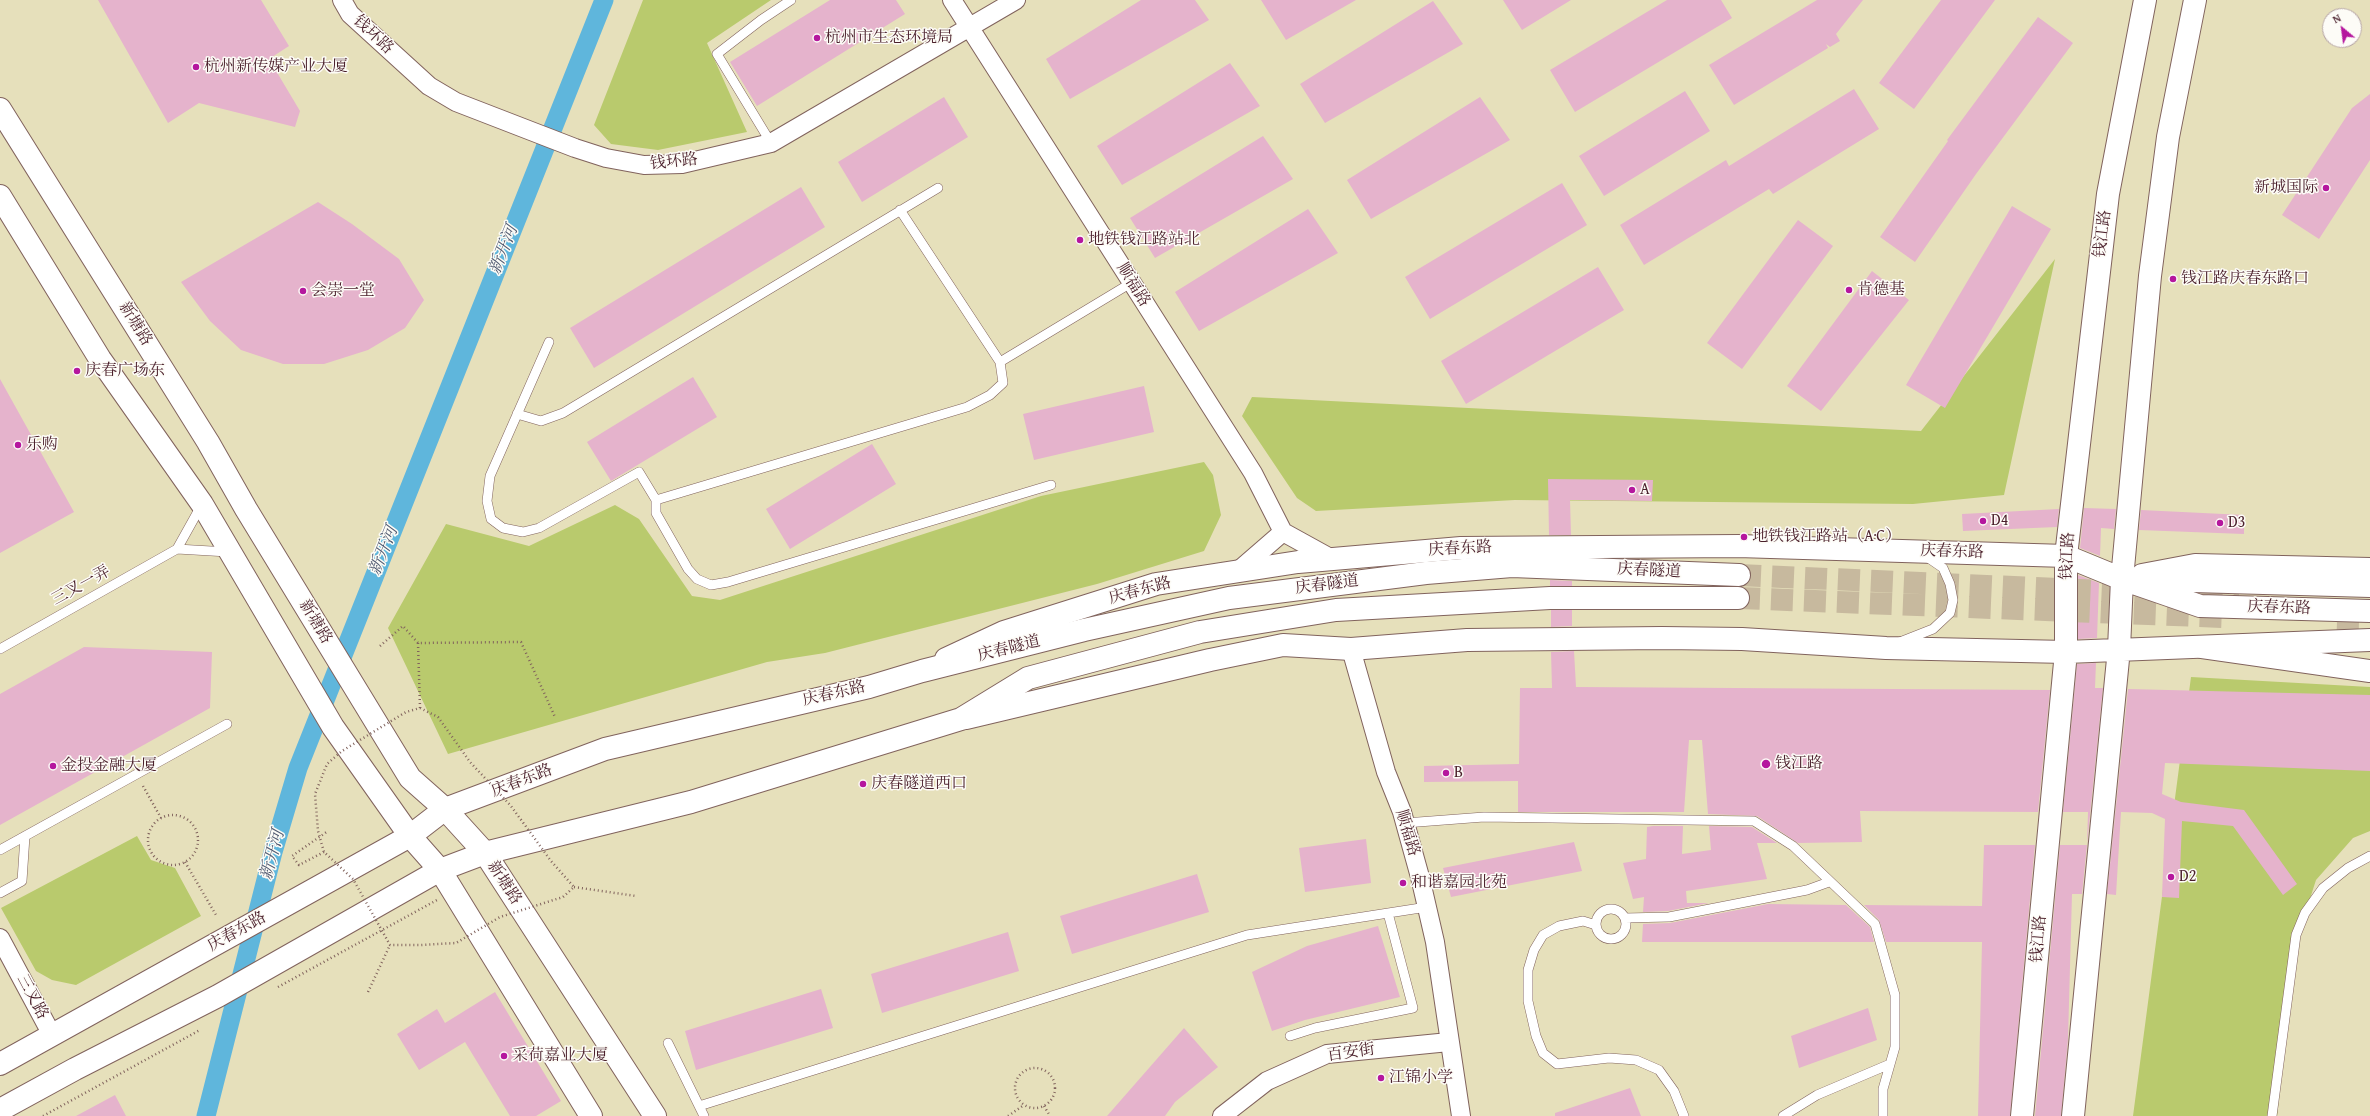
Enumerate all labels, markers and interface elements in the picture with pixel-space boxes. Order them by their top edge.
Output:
north arrow [2322,8,2362,48]
text: N [2330,10,2344,27]
street label: 钱环路 [349,12,397,58]
place label: 杭州市生态环境局 [825,28,953,48]
marker: 杭州市生态环境局 [812,33,822,43]
place label: 杭州新传媒产业大厦 [204,57,348,77]
marker: 杭州新传媒产业大厦 [191,62,201,72]
street label: 钱环路 [649,150,699,174]
place label: 新城国际 [2254,178,2318,198]
marker: 新城国际 [2321,183,2331,193]
street label: 钱江路 [2091,209,2115,259]
water label: 新开河 [485,223,523,277]
place label: 地铁钱江路站北 [1088,230,1200,250]
marker: 地铁钱江路站北 [1075,235,1085,245]
street label: 顺福路 [1112,260,1154,310]
place label: 钱江路庆春东路口 [2181,269,2309,289]
marker: 钱江路庆春东路口 [2168,274,2178,284]
place label: 肯德基 [1857,280,1905,300]
place label: 会崇一堂 [311,281,375,301]
marker: 肯德基 [1844,285,1854,295]
marker: 会崇一堂 [298,286,308,296]
street label: 新塘路 [114,299,156,349]
place label: 庆春广场东 [85,361,165,381]
marker: 庆春广场东 [72,366,82,376]
place label: 乐购 [26,435,58,455]
marker: 乐购 [13,440,23,450]
place label: A [1640,480,1650,500]
marker: A [1627,485,1637,495]
place label: D4 [1991,511,2008,531]
place label: D3 [2228,513,2245,533]
marker: D4 [1978,516,1988,526]
marker: D3 [2215,518,2225,528]
water label: 新开河 [365,524,403,578]
place label: 地铁钱江路站（A·C） [1752,527,1901,547]
marker: 地铁钱江路站（A·C） [1739,532,1749,542]
street label: 钱江路 [2057,532,2079,580]
street label: 庆春东路 [1428,538,1492,560]
street label: 庆春东路 [1920,541,1984,563]
street label: 庆春隧道 [1617,560,1681,582]
street label: 三叉一弄 [48,562,114,610]
street label: 庆春隧道 [1294,572,1360,598]
street label: 庆春东路 [1107,573,1173,609]
street label: 新塘路 [294,596,336,648]
street label: 庆春东路 [2247,597,2311,619]
street label: 庆春隧道 [976,632,1042,666]
street label: 庆春东路 [801,677,867,711]
place label: 钱江路 [1775,754,1823,774]
place label: 金投金融大厦 [61,756,157,776]
marker: 钱江路 [1760,758,1772,770]
marker: 金投金融大厦 [48,761,58,771]
street label: 庆春东路 [489,761,555,801]
place label: B [1454,763,1463,783]
marker: B [1441,768,1451,778]
place label: 庆春隧道西口 [871,774,967,794]
marker: 庆春隧道西口 [858,779,868,789]
street label: 顺福路 [1391,807,1423,859]
water label: 新开河 [257,828,289,882]
street label: 新塘路 [483,858,525,908]
place label: D2 [2179,867,2196,887]
marker: D2 [2166,872,2176,882]
place label: 和谐嘉园北苑 [1411,873,1507,893]
marker: 和谐嘉园北苑 [1398,878,1408,888]
street label: 庆春东路 [204,908,270,956]
street label: 钱江路 [2027,914,2051,964]
street label: 三叉路 [12,971,52,1023]
street label: 百安街 [1326,1040,1376,1066]
place label: 采荷嘉业大厦 [512,1046,608,1066]
marker: 采荷嘉业大厦 [499,1051,509,1061]
place label: 江锦小学 [1389,1068,1453,1088]
marker: 江锦小学 [1376,1073,1386,1083]

